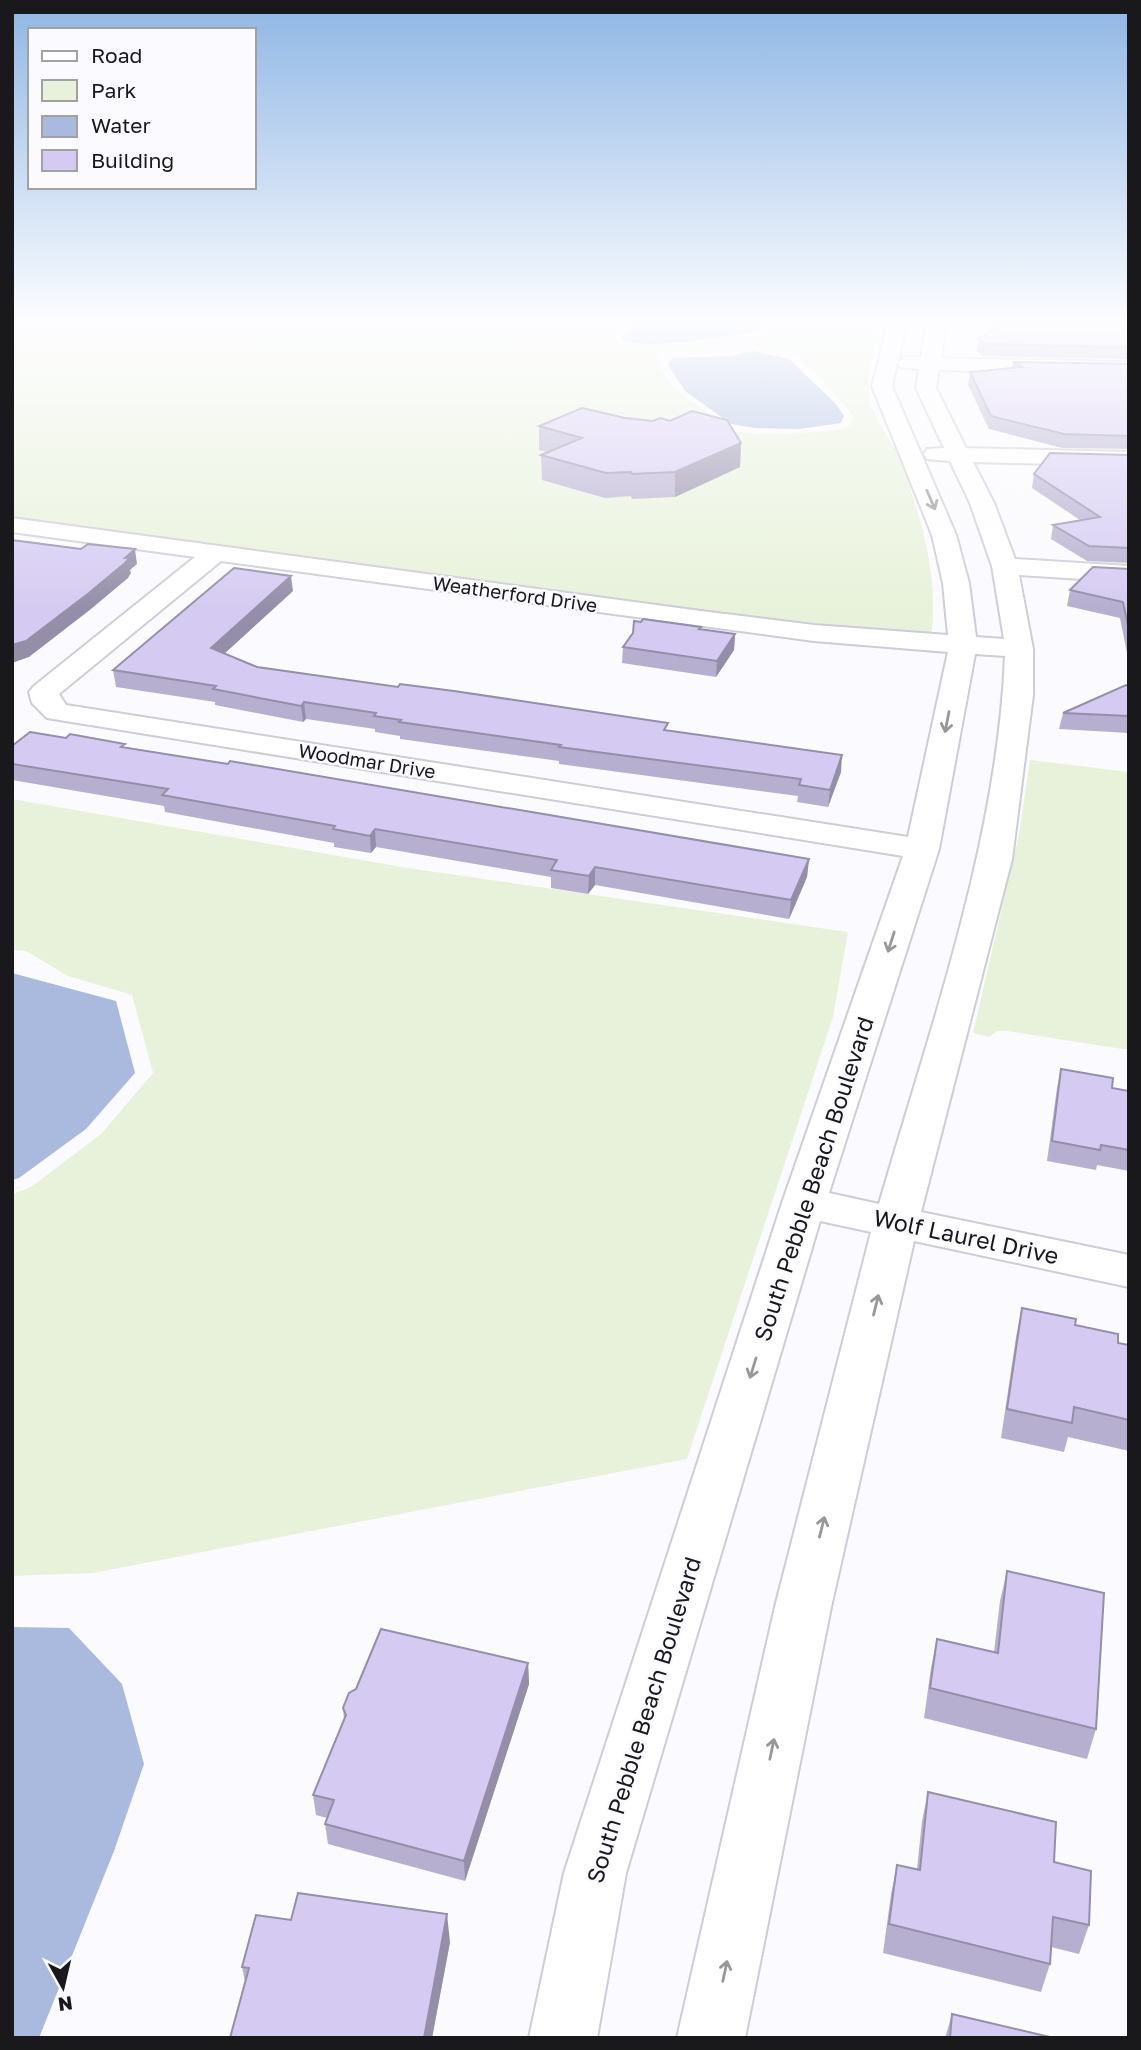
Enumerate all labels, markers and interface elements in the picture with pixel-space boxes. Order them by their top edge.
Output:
legend [28,28,256,189]
text: Road [91,42,142,68]
text: Park [91,77,137,103]
text: Water [91,112,151,138]
text: Building [91,147,174,173]
one-way arrow [925,489,938,511]
street label: Weatherford Drive [431,571,599,616]
one-way arrow [940,710,954,733]
street label: Woodmar Drive [297,738,437,783]
one-way arrow [884,930,896,952]
street label: South Pebble Beach Boulevard [747,1013,879,1345]
street label: Wolf Laurel Drive [871,1203,1061,1269]
one-way arrow [870,1295,883,1317]
one-way arrow [745,1357,758,1379]
one-way arrow [816,1516,829,1538]
street label: South Pebble Beach Boulevard [580,1553,706,1886]
one-way arrow [767,1738,780,1760]
north arrow [28,1952,98,2022]
one-way arrow [719,1960,732,1983]
text: N [57,1992,74,2017]

